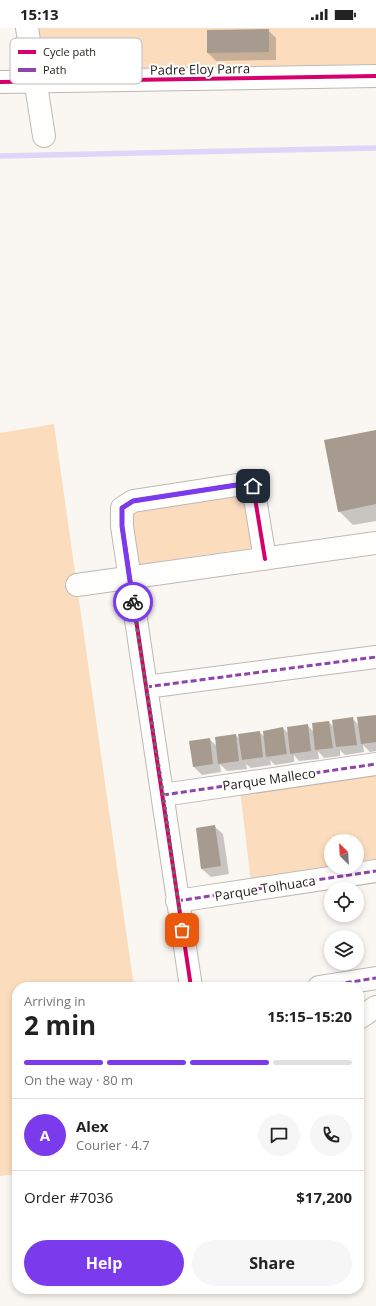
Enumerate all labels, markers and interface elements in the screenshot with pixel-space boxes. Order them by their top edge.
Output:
text: 15:13 [20,4,59,24]
legend [10,38,142,84]
text: Cycle path [43,44,96,59]
street label: Padre Eloy Parra [150,59,250,79]
text: Path [43,62,66,77]
pin [236,469,270,503]
icon: home [242,475,264,497]
courier [113,582,153,622]
icon: bike [122,591,144,613]
street label: Parque Malleco [221,764,317,794]
north arrow [324,834,364,874]
map controls [324,834,364,970]
street label: Parque Tolhuaca [213,871,317,905]
button: locate [324,882,364,922]
pin [165,913,199,947]
icon: bag [171,919,193,941]
button: layers [324,930,364,970]
text: Arriving in [24,992,86,1010]
text: 15:15–15:20 [267,1006,352,1026]
text: 2 min [24,1007,96,1043]
text: On the way · 80 m [24,1071,133,1089]
button: chat [258,1114,300,1156]
button: phone [310,1114,352,1156]
text: Alex [76,1116,108,1136]
text: A [40,1125,50,1145]
text: Courier · 4.7 [76,1136,150,1154]
text: Order #7036 [24,1187,113,1207]
text: $17,200 [296,1187,352,1207]
button: Help [24,1240,184,1286]
button: Share [192,1240,352,1286]

